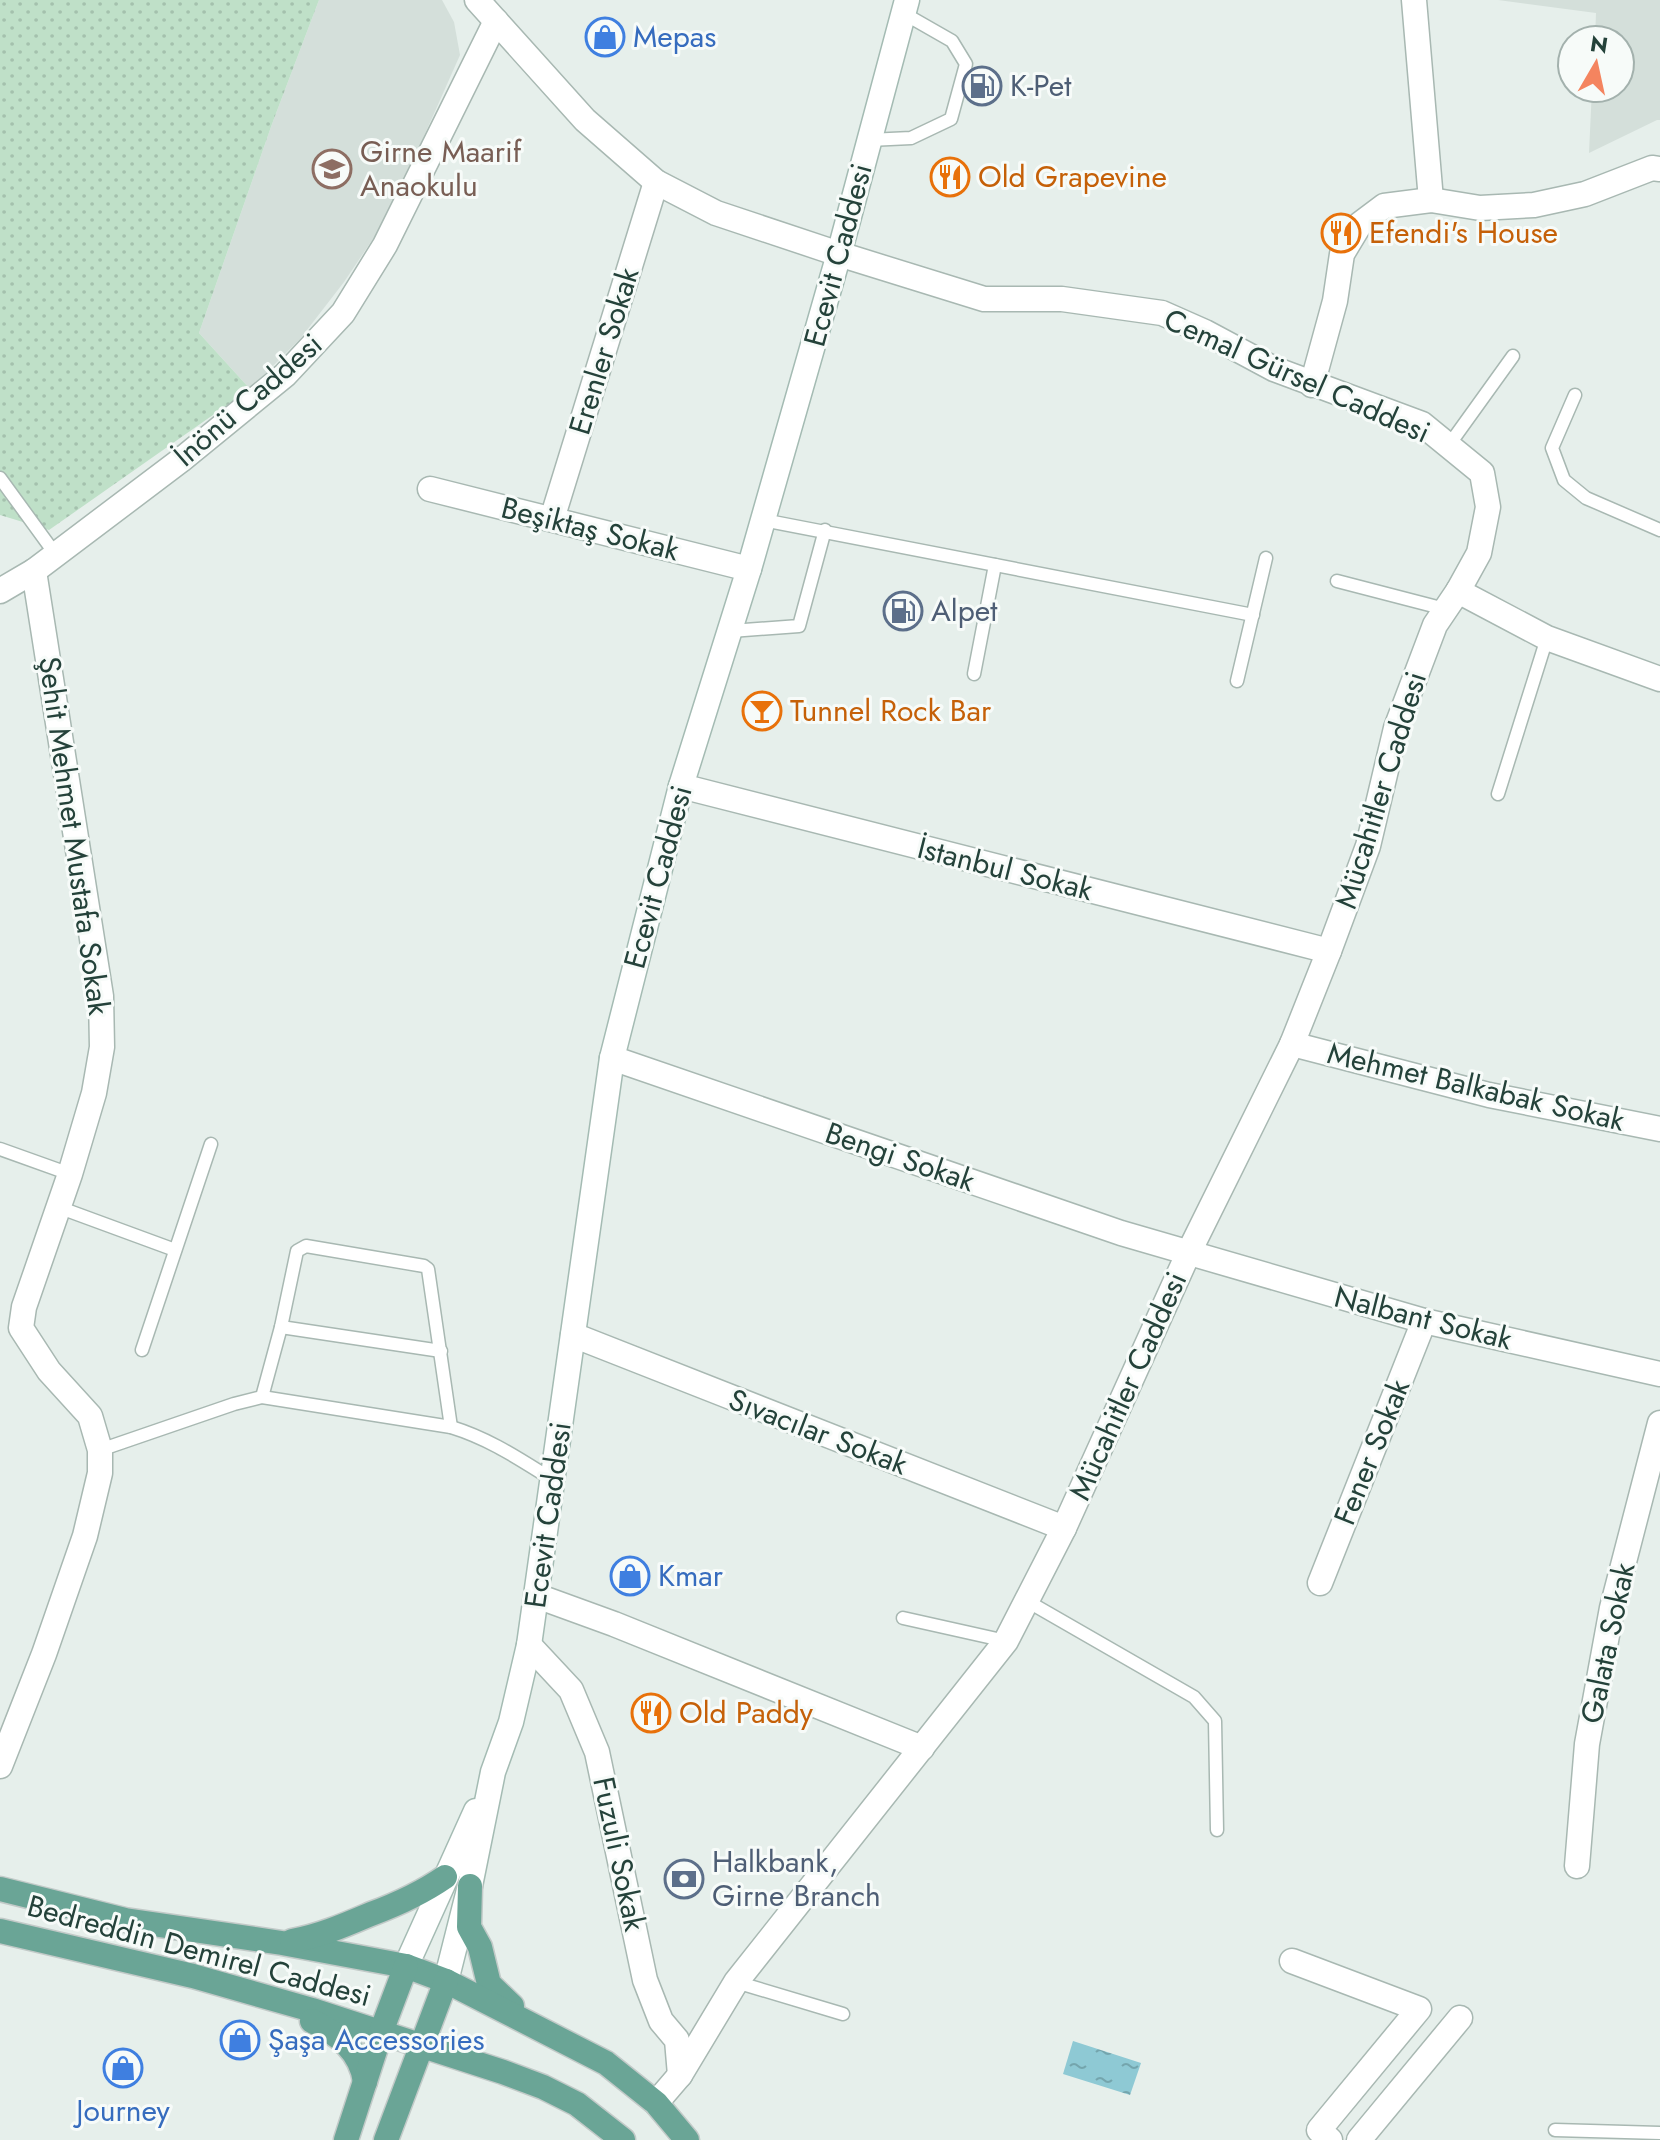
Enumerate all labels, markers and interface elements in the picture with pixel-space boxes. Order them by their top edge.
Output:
place label: Mepas [633,15,716,58]
shop icon: Mepas [584,16,626,58]
north arrow [1556,24,1636,104]
text: N [1588,27,1610,61]
place label: K-Pet [1010,64,1072,107]
fuel station icon: K-Pet [961,65,1003,107]
place label: Girne Maarif Anaokulu [360,130,523,207]
school or university icon: Girne Maarif Anaokulu [311,148,353,190]
place label: Old Grapevine [978,155,1167,198]
restaurant icon: Old Grapevine [929,156,971,198]
street label: Ecevit Caddesi [792,159,883,351]
place label: Efendi's House [1369,211,1558,254]
restaurant icon: Efendi's House [1320,212,1362,254]
street label: Erenler Sokak [558,261,650,440]
street label: Cemal Gürsel Caddesi [1157,298,1437,454]
street label: İnönü Caddesi [164,323,331,476]
street label: Beşiktaş Sokak [497,486,684,572]
place label: Alpet [931,589,998,632]
fuel station icon: Alpet [882,590,924,632]
street label: Şehit Mehmet Mustafa Sokak [28,654,121,1019]
street label: Mücahitler Caddesi [1324,666,1437,914]
place label: Tunnel Rock Bar [790,689,992,732]
bar icon: Tunnel Rock Bar [741,690,783,732]
street label: Ecevit Caddesi [612,781,703,973]
street label: İstanbul Sokak [913,826,1098,911]
street label: Mehmet Balkabak Sokak [1323,1031,1630,1142]
street label: Bengi Sokak [820,1111,981,1202]
street label: Mücahitler Caddesi [1058,1265,1197,1507]
street label: Nalbant Sokak [1330,1275,1517,1361]
street label: Fener Sokak [1323,1372,1421,1531]
street label: Sıvacılar Sokak [723,1378,915,1486]
street label: Ecevit Caddesi [513,1419,582,1611]
place label: Kmar [658,1554,724,1597]
shop icon: Kmar [609,1555,651,1597]
street label: Galata Sokak [1570,1558,1646,1727]
place label: Old Paddy [679,1691,814,1734]
restaurant icon: Old Paddy [630,1692,672,1734]
street label: Fuzuli Sokak [582,1773,657,1936]
place label: Halkbank, Girne Branch [712,1840,881,1917]
bank icon: Halkbank, Girne Branch [663,1858,705,1900]
street label: Bedreddin Demirel Caddesi [23,1884,376,2017]
place label: Şaşa Accessories [268,2018,485,2061]
shop icon: Şaşa Accessories [219,2019,261,2061]
shop icon: Journey [102,2047,144,2089]
place label: Journey [72,2089,171,2132]

